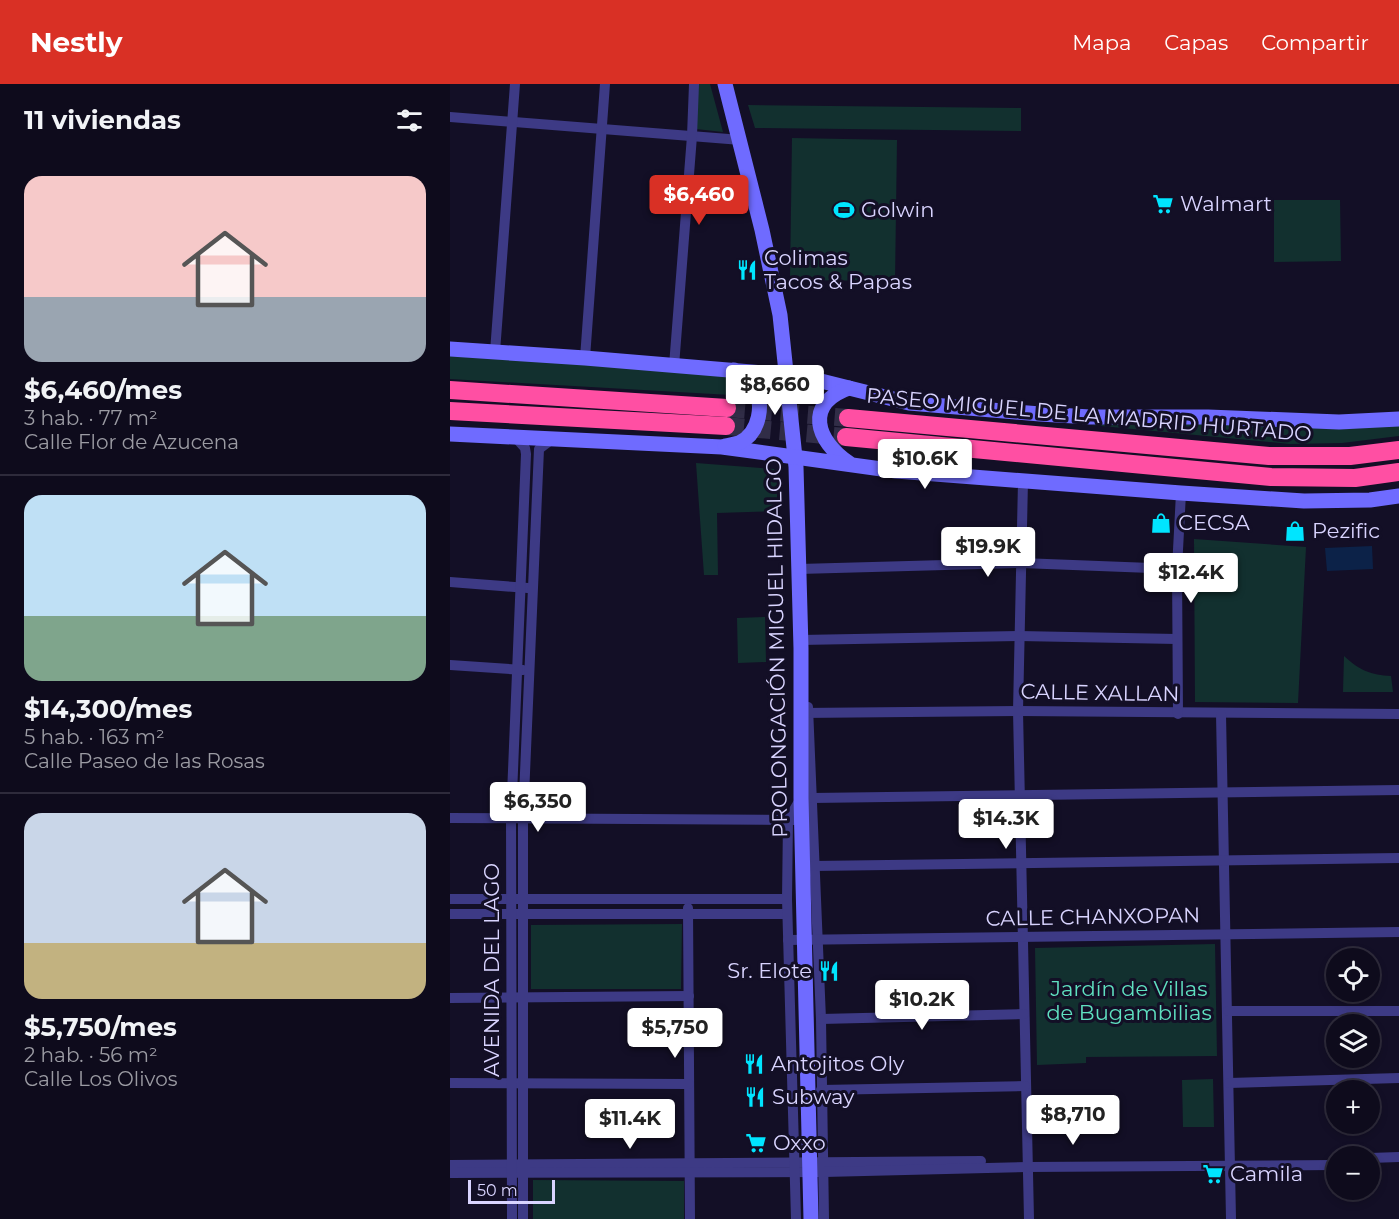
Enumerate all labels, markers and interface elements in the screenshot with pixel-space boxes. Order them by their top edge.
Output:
text: Nestly [30,25,123,59]
text: Mapa [1072,30,1131,55]
text: Capas [1164,30,1228,55]
text: Compartir [1261,30,1369,55]
text: 11 viviendas [24,104,181,136]
icon: filters [393,104,426,137]
pin: $6,460 [650,175,748,226]
text: $6,460 [663,182,735,206]
place label: Walmart [1180,191,1272,216]
supermarket icon: Walmart [1151,192,1175,216]
place label: Golwin [861,197,934,222]
sports icon: Golwin [832,198,856,222]
icon: home [171,215,279,323]
place label: Colimas Tacos & Papas [764,245,912,294]
restaurant icon: Colimas Tacos & Papas [735,258,759,282]
pin: $8,660 [726,365,824,416]
text: $8,660 [740,372,810,396]
text: $6,460/mes [24,374,182,406]
street label: PASEO MIGUEL DE LA MADRID HURTADO [865,383,1313,446]
text: 3 hab. · 77 m² [24,406,157,430]
text: Calle Flor de Azucena [24,430,239,454]
pin: $10.6K [876,439,974,490]
text: $10.6K [892,446,958,470]
street label: PROLONGACIÓN MIGUEL HIDALGO [761,458,792,838]
place label: CECSA [1178,510,1251,535]
shop icon: CECSA [1149,511,1173,535]
place label: Pezific [1312,518,1380,543]
shop icon: Pezific [1283,519,1307,543]
pin: $19.9K [939,527,1037,578]
icon: home [171,534,279,642]
text: $19.9K [955,534,1021,558]
pin: $12.4K [1142,553,1240,604]
text: $12.4K [1158,560,1224,584]
street label: CALLE XALLAN [1020,679,1180,706]
text: $14,300/mes [24,693,192,725]
text: 5 hab. · 163 m² [24,725,165,749]
text: Calle Paseo de las Rosas [24,749,265,773]
pin: $6,350 [489,782,587,833]
text: $6,350 [504,789,572,813]
pin: $14.3K [957,799,1055,850]
text: $14.3K [973,806,1039,830]
icon: home [171,852,279,960]
street label: AVENIDA DEL LAGO [479,863,504,1077]
street label: CALLE CHANXOPAN [985,902,1201,931]
map controls [1326,948,1380,1200]
button: locate [1326,948,1380,1002]
place label: Sr. Elote [727,958,812,983]
restaurant icon: Sr. Elote [817,959,841,983]
park label: Jardín de Villas de Bugambilias [1046,976,1212,1025]
pin: $10.2K [873,980,971,1031]
text: $10.2K [889,987,955,1011]
pin: $5,750 [626,1008,724,1059]
text: $5,750/mes [24,1011,177,1043]
button: layers [1326,1014,1380,1068]
text: $5,750 [641,1015,709,1039]
text: 2 hab. · 56 m² [24,1043,158,1067]
place label: Antojitos Oly [771,1051,905,1076]
restaurant icon: Antojitos Oly [742,1052,766,1076]
text: Calle Los Olivos [24,1067,177,1091]
button: + [1326,1080,1380,1134]
place label: Subway [772,1084,855,1109]
restaurant icon: Subway [743,1085,767,1109]
pin: $8,710 [1024,1095,1122,1146]
pin: $11.4K [581,1099,679,1150]
text: $8,710 [1040,1102,1106,1126]
text: $11.4K [599,1106,661,1130]
place label: Oxxo [773,1130,826,1155]
supermarket icon: Oxxo [744,1131,768,1155]
button: − [1326,1146,1380,1200]
place label: Camila [1230,1161,1303,1186]
supermarket icon: Camila [1201,1162,1225,1186]
scale bar [468,1177,555,1204]
text: 50 m [477,1181,518,1200]

